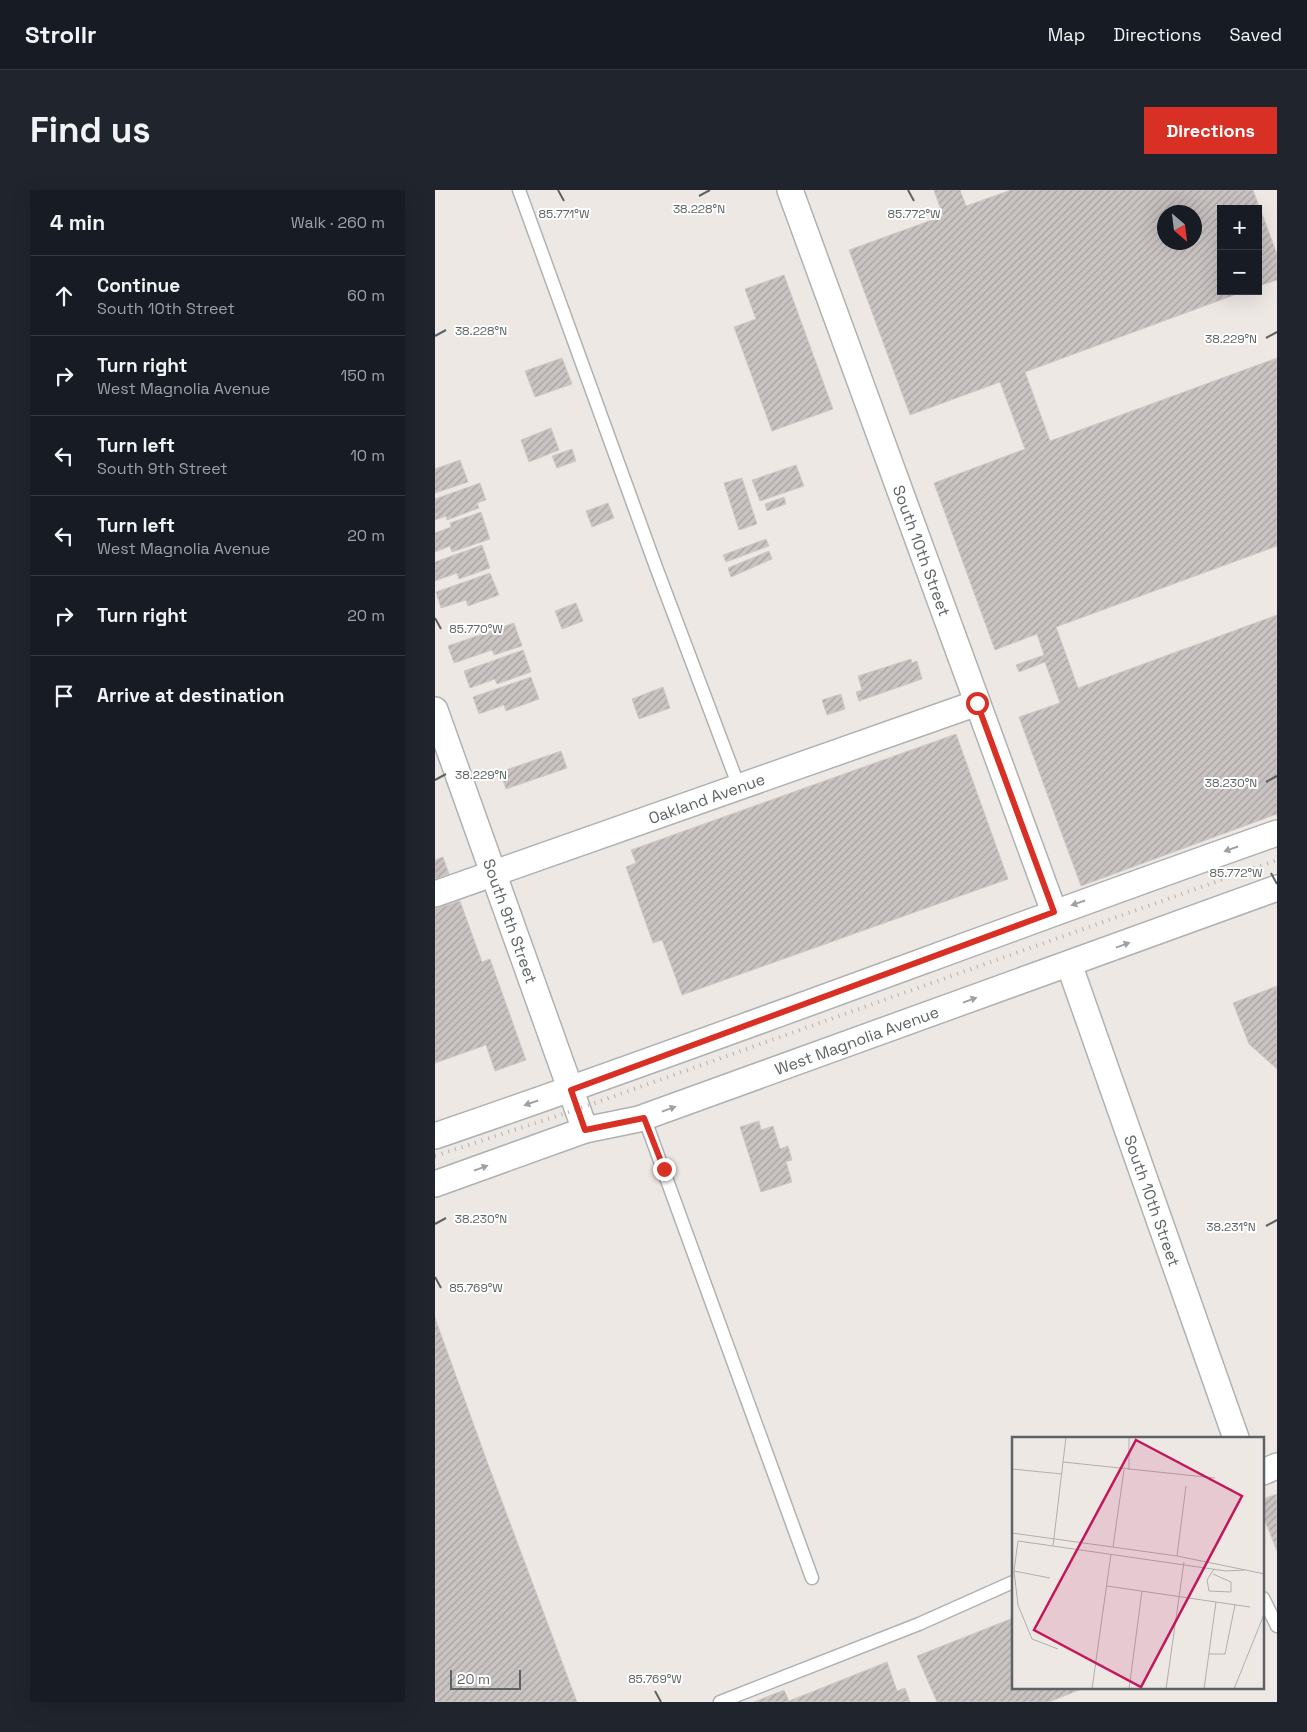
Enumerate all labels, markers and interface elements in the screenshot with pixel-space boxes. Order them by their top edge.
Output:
text: Strollr [25,19,97,50]
text: Map [1048,23,1085,46]
text: Directions [1113,23,1202,46]
text: Saved [1230,23,1282,46]
button: Directions [1144,107,1277,154]
text: Find us [30,108,151,152]
text: 38.228°N [673,201,725,217]
north arrow [1157,205,1202,250]
map controls [1217,205,1262,295]
button: + [1217,205,1262,250]
text: 85.771°W [539,206,590,222]
text: 85.772°W [887,206,941,222]
text: 4 min [50,209,105,236]
text: Walk · 260 m [291,212,385,233]
button: − [1217,250,1262,295]
text: Continue [97,273,180,298]
icon: ahead [50,282,78,310]
text: 60 m [347,285,385,306]
text: South 10th Street [97,298,235,319]
text: 38.228°N [455,323,507,339]
text: 38.229°N [1205,331,1257,347]
text: Turn right [97,353,187,378]
icon: right [50,362,78,390]
text: 150 m [341,365,385,386]
text: West Magnolia Avenue [97,378,270,399]
text: Turn left [97,433,175,458]
icon: left [50,442,78,470]
text: 10 m [350,445,385,466]
text: South 9th Street [97,458,228,479]
street label: South 10th Street [888,482,955,619]
text: Turn left [97,513,175,538]
icon: left [50,522,78,550]
text: 20 m [347,525,385,546]
text: West Magnolia Avenue [97,538,270,559]
icon: right [50,602,78,630]
text: Turn right [97,603,187,628]
text: 20 m [347,605,385,626]
text: 85.770°W [449,621,503,637]
icon: arrive [50,682,78,710]
text: Arrive at destination [97,683,285,708]
route start [966,692,989,715]
text: 38.229°N [455,767,507,783]
street label: Oakland Avenue [645,768,768,828]
text: 38.230°N [1205,775,1257,791]
one-way arrow [1223,845,1238,853]
street label: South 9th Street [478,856,542,986]
text: 85.772°W [1209,865,1263,881]
one-way arrow [1070,899,1085,907]
one-way arrow [1115,941,1130,948]
one-way arrow [963,996,978,1004]
street label: West Magnolia Avenue [772,1001,942,1080]
one-way arrow [523,1100,538,1108]
one-way arrow [662,1104,677,1112]
street label: South 10th Street [1120,1132,1185,1269]
route end [653,1158,676,1181]
one-way arrow [474,1164,489,1172]
text: 38.230°N [455,1211,507,1227]
text: 38.231°N [1206,1219,1256,1235]
text: 85.769°W [449,1280,503,1296]
inset map [1012,1437,1264,1690]
scale bar [450,1667,521,1690]
text: 20 m [457,1670,490,1688]
text: 85.769°W [628,1671,682,1687]

